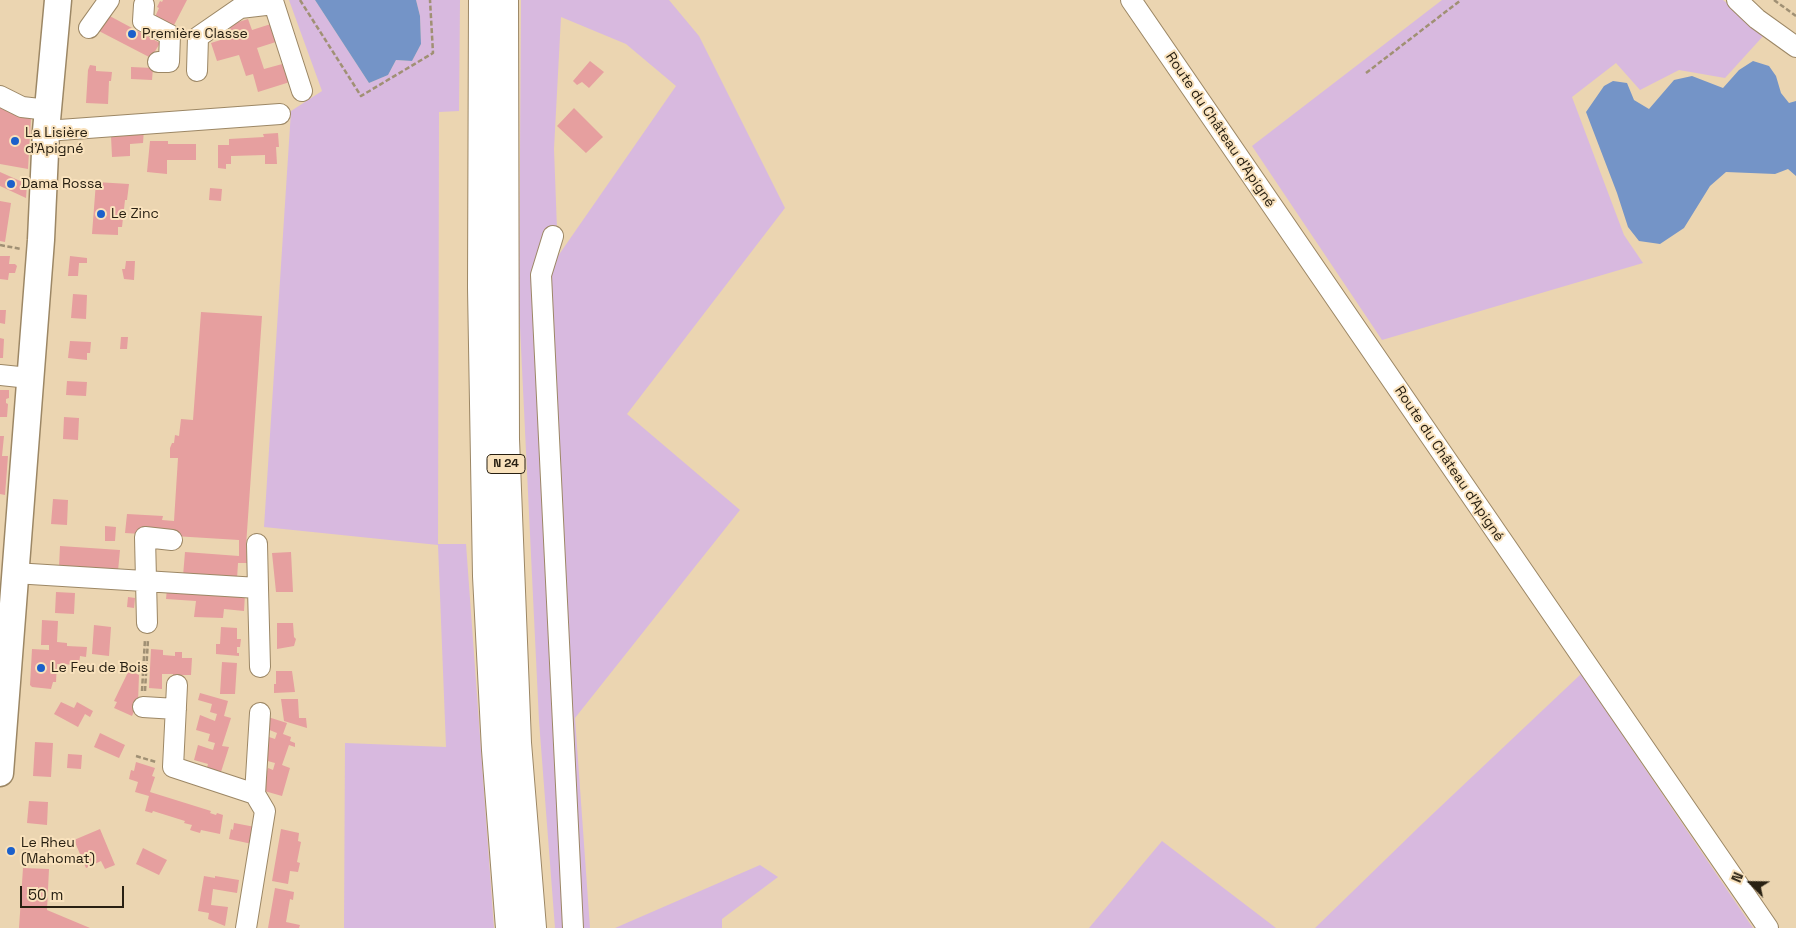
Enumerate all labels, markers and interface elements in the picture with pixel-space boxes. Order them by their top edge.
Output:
place label: Première Classe [142,26,248,42]
marker: Première Classe [126,28,138,40]
street label: Route du Château d'Apigné [1162,49,1278,211]
place label: La Lisière d'Apigné [25,125,88,158]
marker: La Lisière d'Apigné [9,135,21,147]
place label: Dama Rossa [21,176,102,192]
marker: Dama Rossa [5,178,17,190]
place label: Le Zinc [111,206,159,222]
marker: Le Zinc [95,208,107,220]
street label: Route du Château d'Apigné [1391,383,1507,545]
road number: N 24 [487,454,525,474]
place label: Le Feu de Bois [51,660,148,676]
marker: Le Feu de Bois [35,662,47,674]
place label: Le Rheu (Mahomat) [21,835,95,868]
marker: Le Rheu (Mahomat) [5,845,17,857]
north arrow [1726,858,1776,908]
text: N [1727,869,1747,885]
scale bar [22,876,126,908]
text: 50 m [28,885,63,904]

